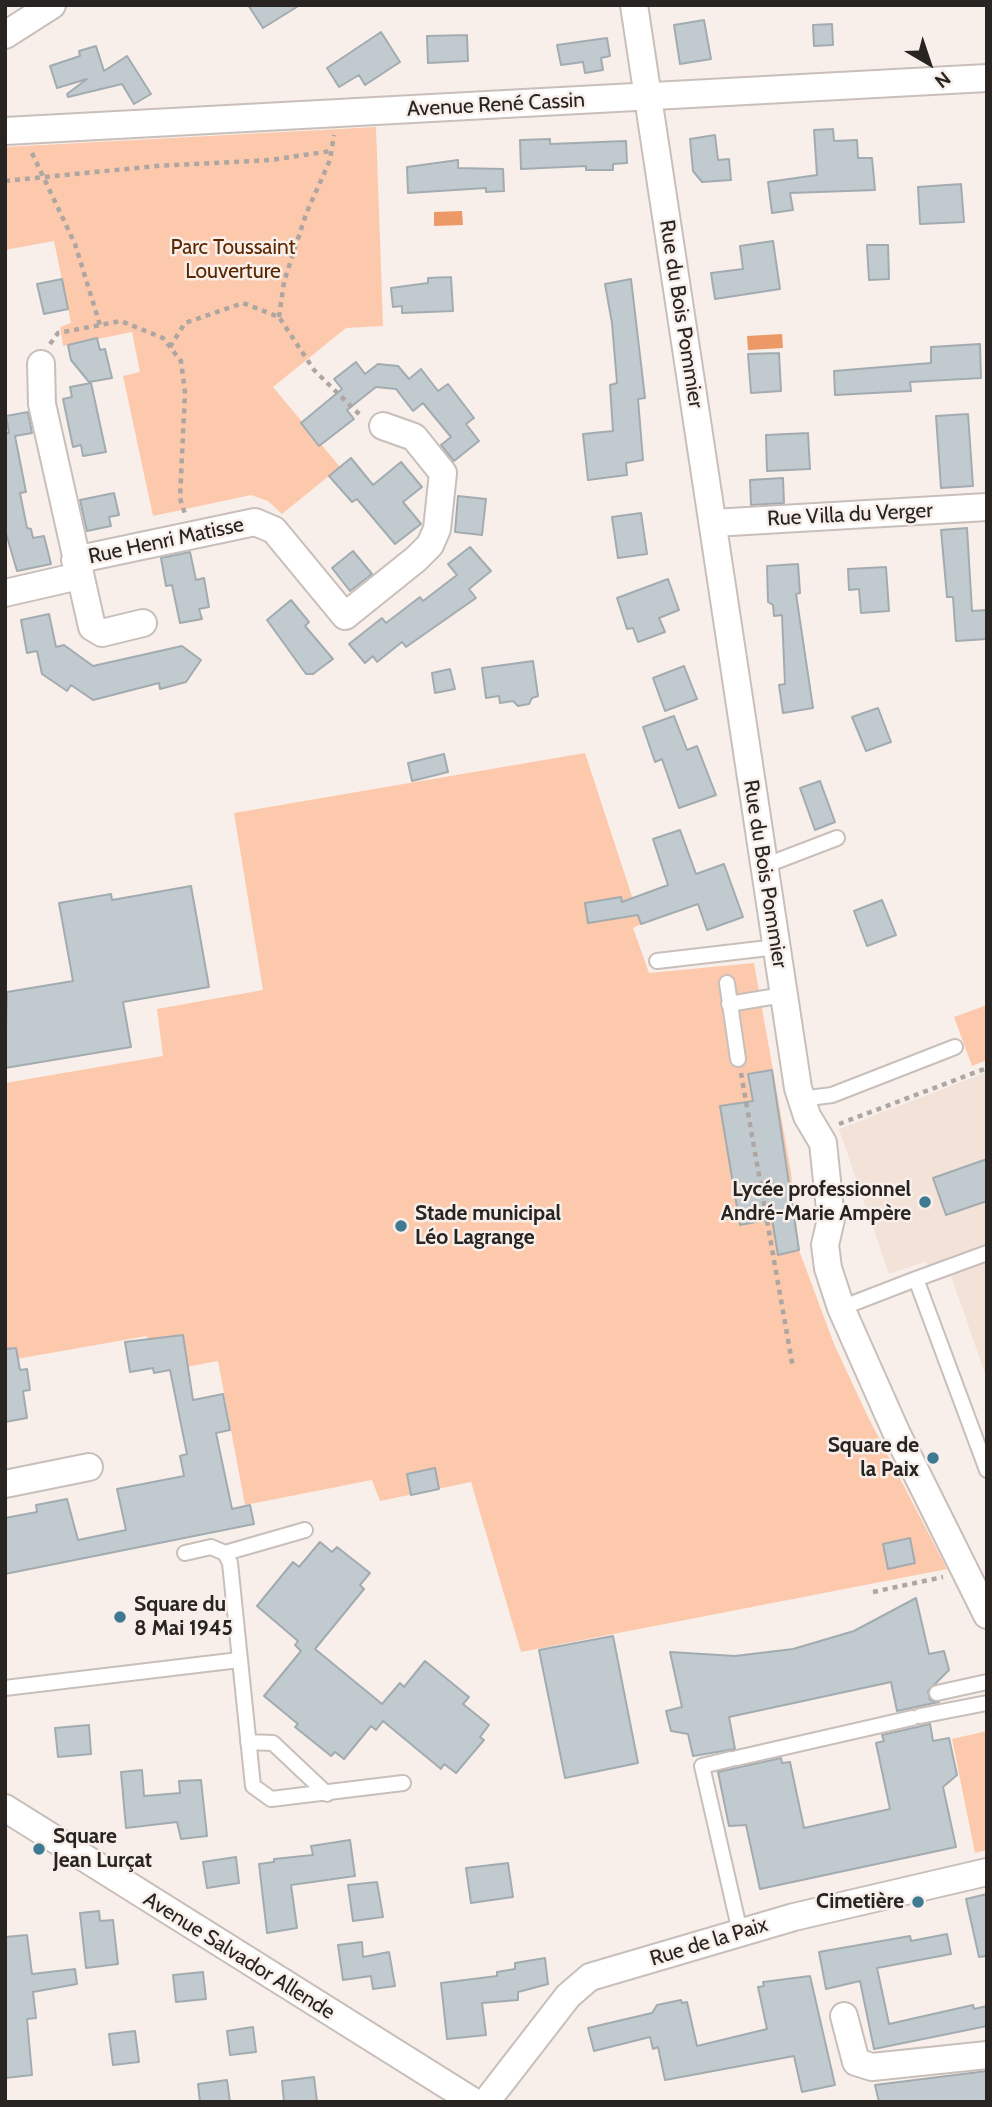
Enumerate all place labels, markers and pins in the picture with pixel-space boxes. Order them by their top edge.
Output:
place label: Lycée professionnel André-Marie Ampère [721,1177,911,1227]
marker: Lycée professionnel André-Marie Ampère [917,1194,933,1210]
place label: Stade municipal Léo Lagrange [415,1201,561,1251]
marker: Stade municipal Léo Lagrange [393,1218,409,1234]
place label: Square de la Paix [828,1433,919,1483]
marker: Square de la Paix [925,1450,941,1466]
place label: Square du 8 Mai 1945 [134,1592,233,1642]
marker: Square du 8 Mai 1945 [112,1609,128,1625]
place label: Square Jean Lurçat [53,1824,152,1874]
marker: Square Jean Lurçat [31,1841,47,1857]
place label: Cimetière [816,1889,904,1915]
marker: Cimetière [910,1894,926,1910]

